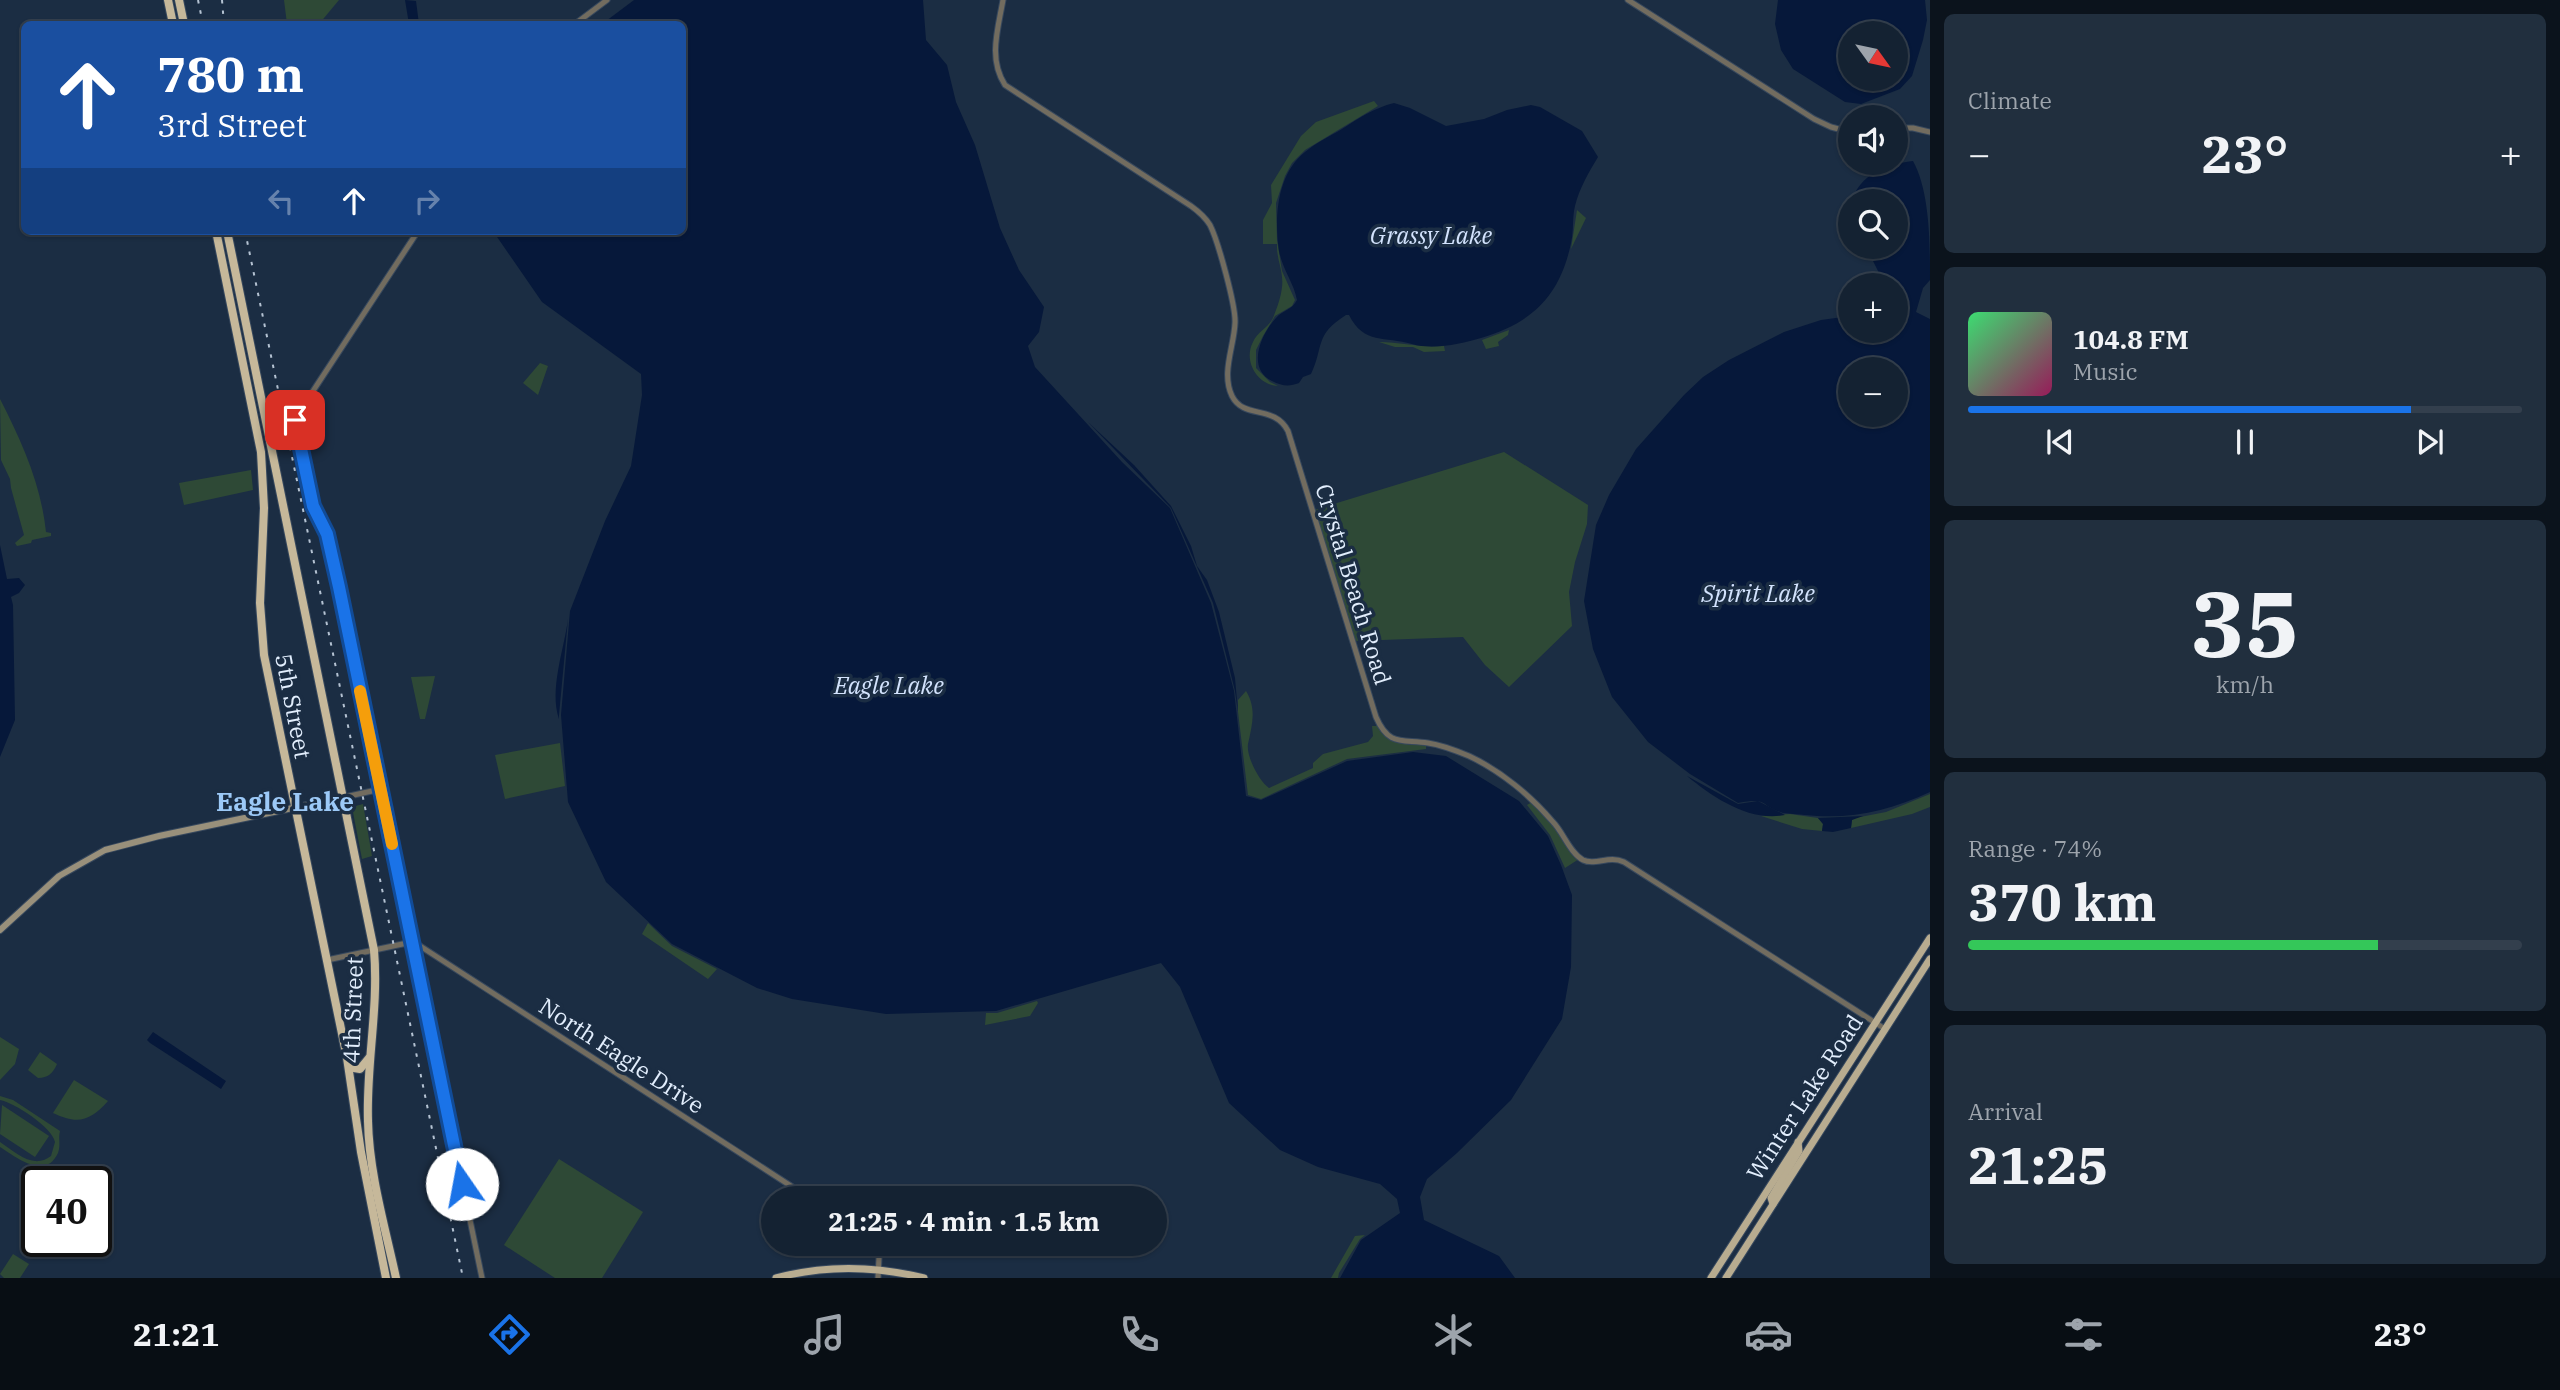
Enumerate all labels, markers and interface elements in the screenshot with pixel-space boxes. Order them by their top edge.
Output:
north arrow [1838,21,1908,91]
map controls [1838,21,1908,427]
text: 780 m [157,42,304,105]
icon: ahead [42,49,133,140]
text: Climate [1968,85,2052,115]
text: 3rd Street [157,104,307,146]
button: sound [1838,105,1908,175]
text: 23° [2202,120,2288,187]
text: − [1968,129,1991,178]
text: + [2499,129,2522,178]
icon: left [262,182,300,220]
icon: ahead [335,182,373,220]
icon: right [408,182,446,220]
button: search [1838,189,1908,259]
water label: Grassy Lake [1370,219,1492,251]
button: + [1838,273,1908,343]
text: 104.8 FM [2073,322,2189,356]
text: Music [2073,356,2138,386]
button: − [1838,357,1908,427]
pin [265,390,325,450]
icon: arrive [276,401,314,439]
icon: previous [2041,423,2079,461]
icon: pause [2226,423,2264,461]
icon: next [2411,423,2449,461]
street label: Crystal Beach Road [1309,480,1399,688]
text: 35 [2190,564,2300,682]
water label: Spirit Lake [1700,577,1815,609]
street label: 5th Street [269,651,319,761]
water label: Eagle Lake [833,669,944,701]
text: km/h [2216,669,2274,699]
district label: Eagle Lake [216,784,354,818]
text: Range · 74% [1968,833,2102,863]
text: 370 km [1968,868,2157,935]
street label: 4th Street [335,956,369,1064]
street label: North Eagle Drive [534,990,710,1120]
street label: Winter Lake Road [1739,1008,1869,1186]
text: Arrival [1968,1096,2043,1126]
text: 21:25 [1968,1131,2109,1198]
position arrow [425,1147,499,1221]
speed limit sign: 40 [21,1166,112,1257]
text: 21:25 · 4 min · 1.5 km [828,1204,1100,1238]
icon: directions [485,1310,534,1359]
icon: music [800,1310,849,1359]
icon: phone [1115,1310,1164,1359]
icon: climate [1429,1310,1478,1359]
icon: car [1744,1310,1793,1359]
icon: filters [2059,1310,2108,1359]
text: 21:21 [133,1313,219,1355]
text: 23° [2374,1313,2427,1355]

